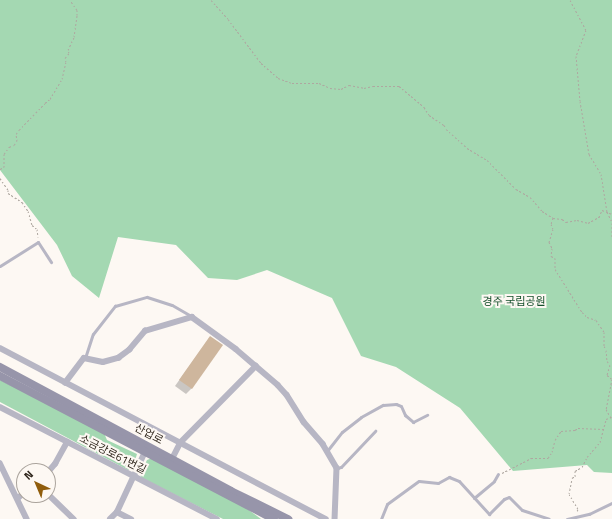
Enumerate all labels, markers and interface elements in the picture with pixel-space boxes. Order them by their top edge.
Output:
park label: 경주 국립공원 [482,294,546,308]
street label: 산업로 [132,421,166,447]
street label: 소금강로61번길 [77,432,149,476]
north arrow [16,463,56,503]
text: N [20,467,37,483]

